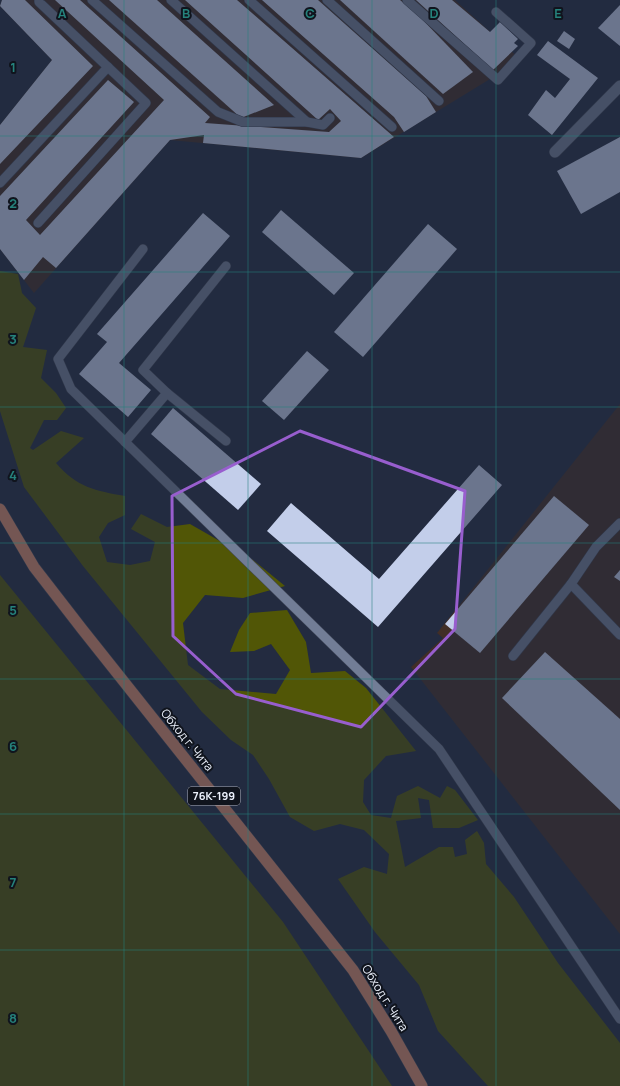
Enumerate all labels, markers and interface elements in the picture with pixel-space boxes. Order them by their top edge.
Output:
text: A [58,4,67,22]
text: B [182,4,190,22]
text: C [305,4,315,22]
text: D [429,4,439,22]
text: E [554,4,562,22]
text: 1 [10,58,16,76]
text: 2 [9,194,17,212]
text: 3 [9,330,17,348]
text: 4 [9,466,17,484]
text: 5 [9,601,17,619]
street label: Обход г. Чита [157,705,218,774]
text: 6 [9,737,17,755]
road number: 76К-199 [188,787,240,805]
text: 7 [10,873,17,891]
street label: Обход г. Чита [358,961,413,1034]
text: 8 [9,1009,17,1027]

